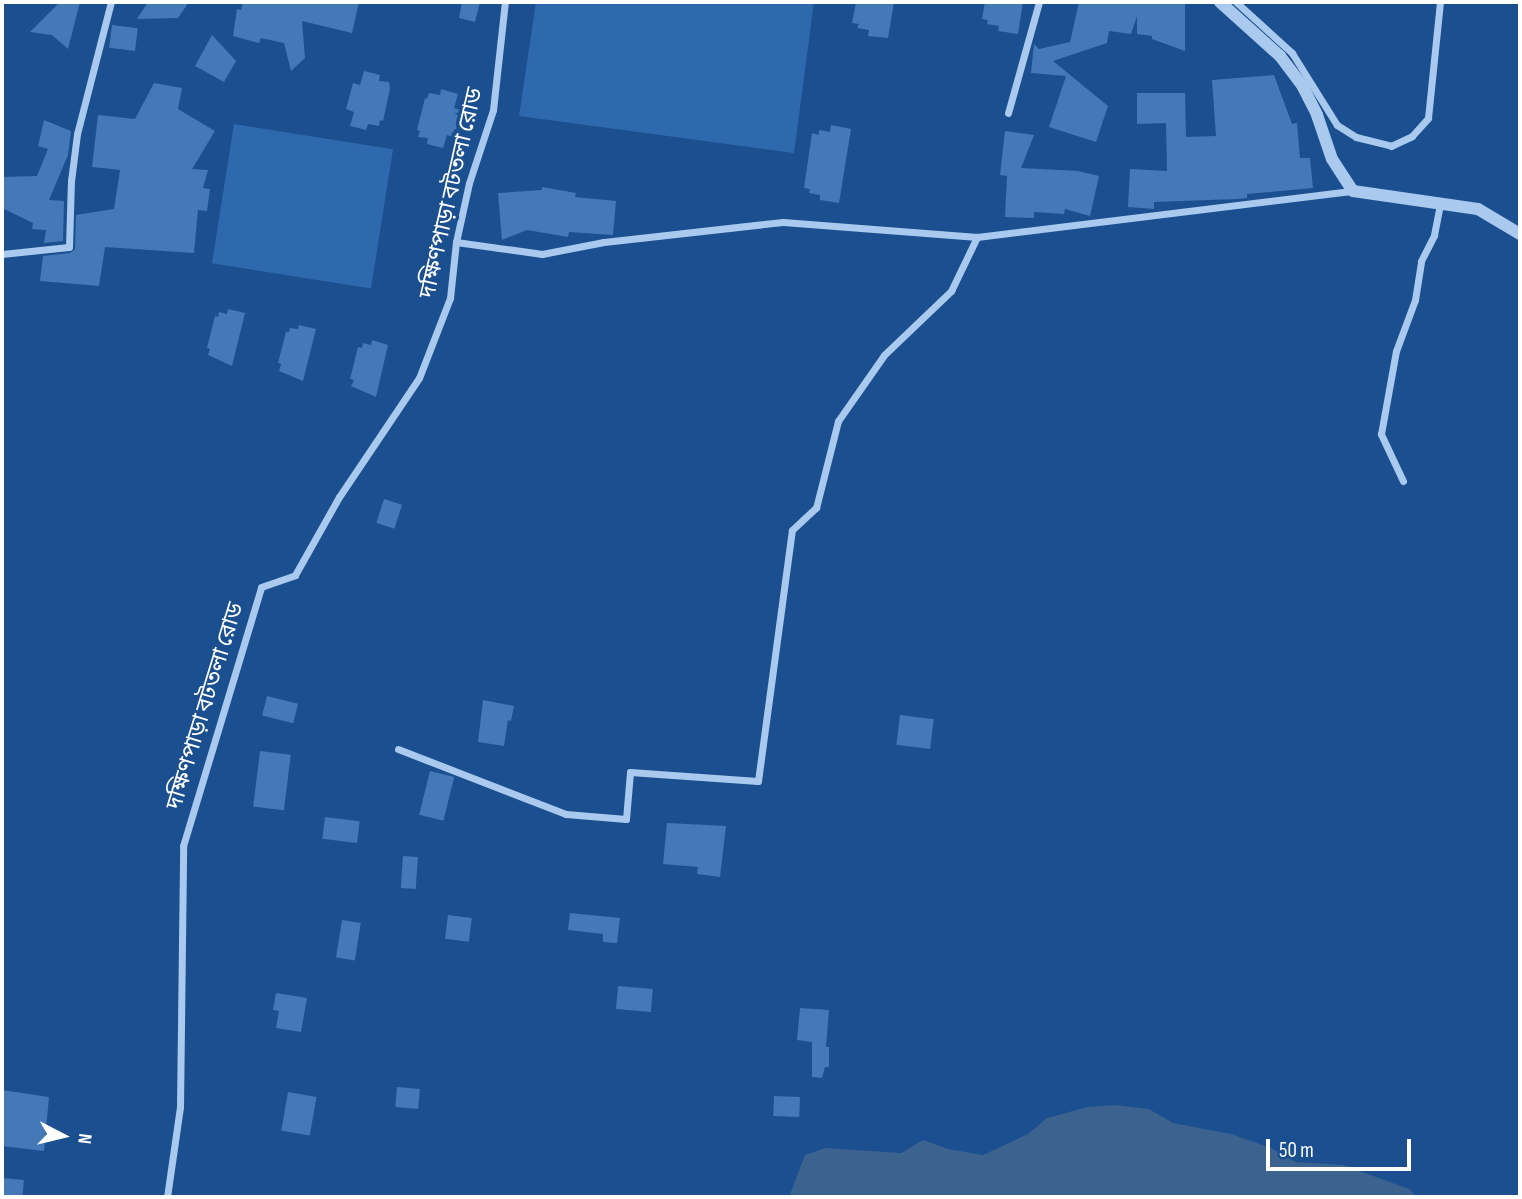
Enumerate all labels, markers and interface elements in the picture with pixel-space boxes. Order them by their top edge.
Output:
street label: দক্ষিণপাড়া বটতলা রোড [413,85,489,301]
street label: দক্ষিণপাড়া বটতলা রোড [160,599,250,813]
north arrow [28,1101,98,1171]
scale bar [1270,1126,1415,1170]
text: N [72,1132,96,1145]
text: 50 m [1279,1138,1314,1163]

